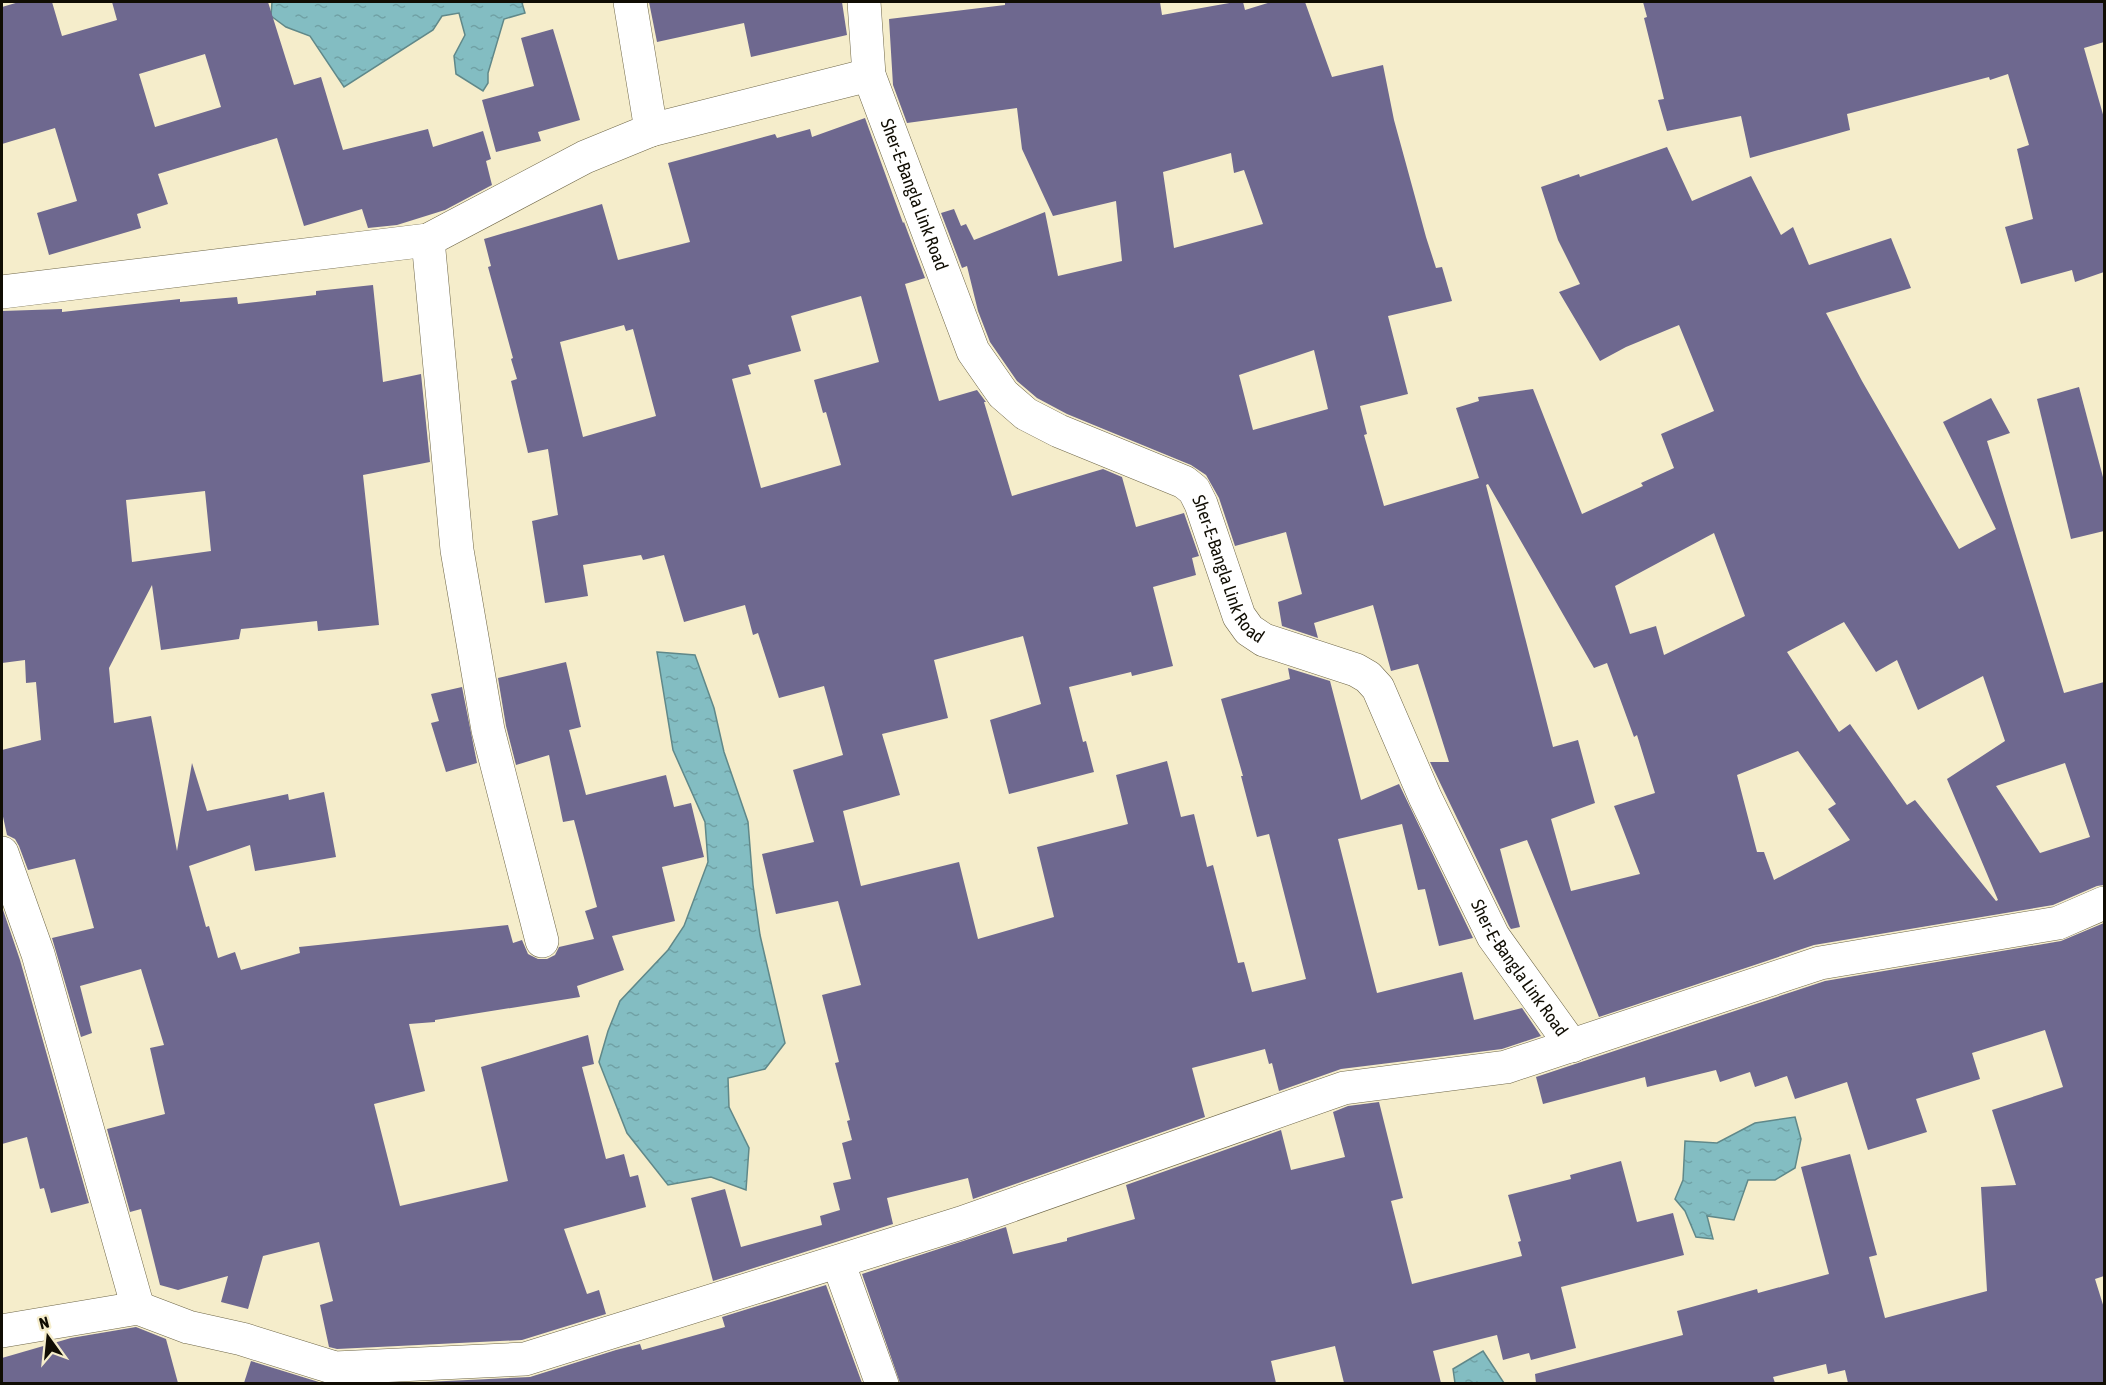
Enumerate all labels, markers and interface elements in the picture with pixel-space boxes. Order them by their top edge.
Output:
street label: Sher-E-Bangla Link Road [876,116,953,273]
street label: Sher-E-Bangla Link Road [1188,491,1268,647]
street label: Sher-E-Bangla Link Road [1467,896,1573,1040]
north arrow [18,1307,78,1367]
text: N [37,1313,51,1332]

